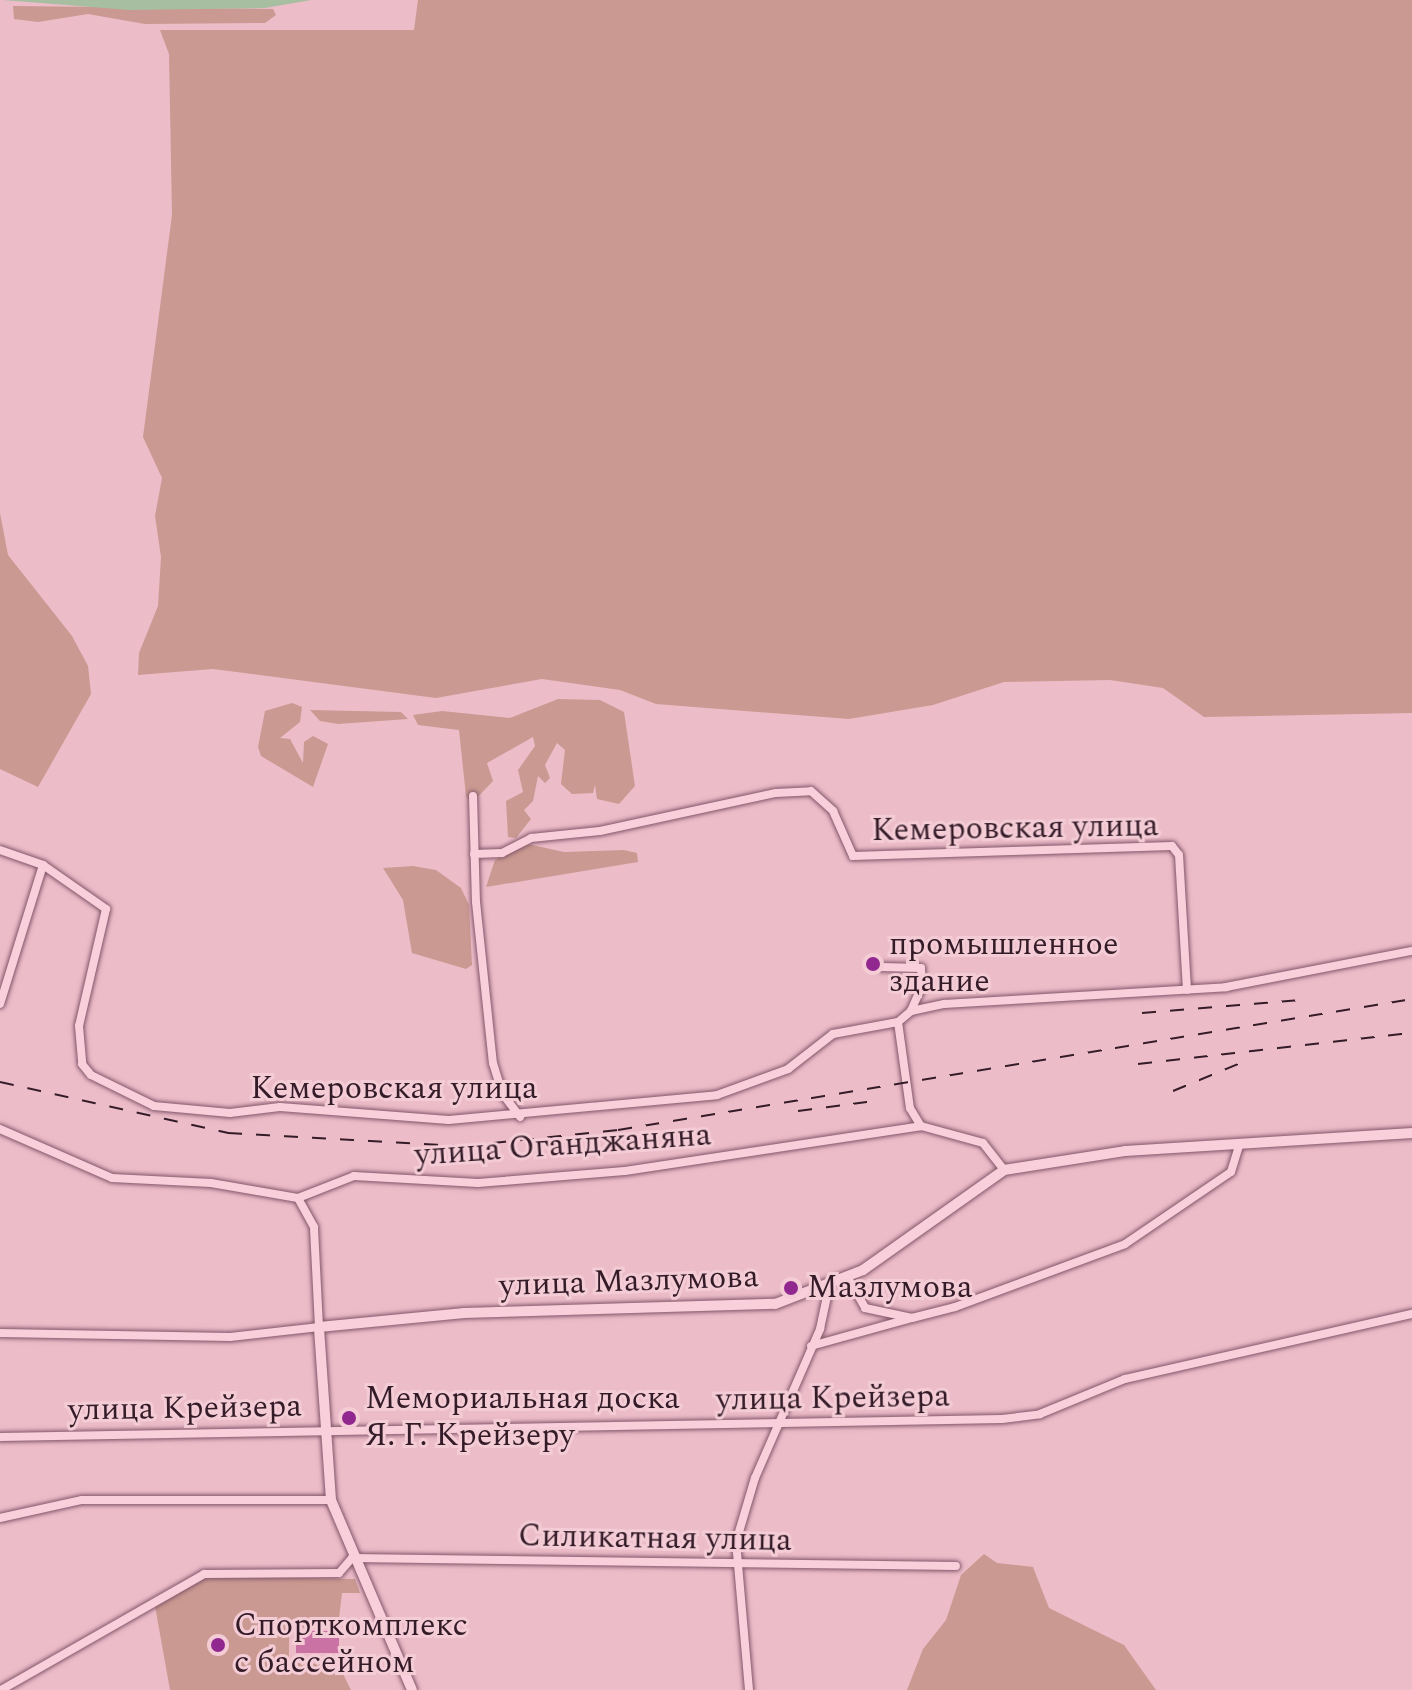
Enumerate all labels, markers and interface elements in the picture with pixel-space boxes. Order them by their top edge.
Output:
street label: Кемеровская улица [871,807,1159,851]
place label: промышленное здание [889,927,1119,1002]
marker: промышленное здание [864,955,882,973]
street label: Кемеровская улица [250,1070,538,1108]
street label: улица Оганджаняна [413,1116,713,1176]
street label: улица Мазлумова [499,1258,759,1306]
place label: Мазлумова [807,1269,973,1307]
marker: Мазлумова [782,1279,800,1297]
street label: улица Крейзера [716,1378,950,1420]
place label: Мемориальная доска Я. Г. Крейзеру [365,1381,680,1456]
street label: улица Крейзера [68,1388,302,1430]
marker: Мемориальная доска Я. Г. Крейзеру [340,1409,358,1427]
street label: Силикатная улица [518,1517,792,1561]
place label: Спорткомплекс с бассейном [234,1608,468,1683]
marker: Спорткомплекс с бассейном [209,1636,227,1654]

